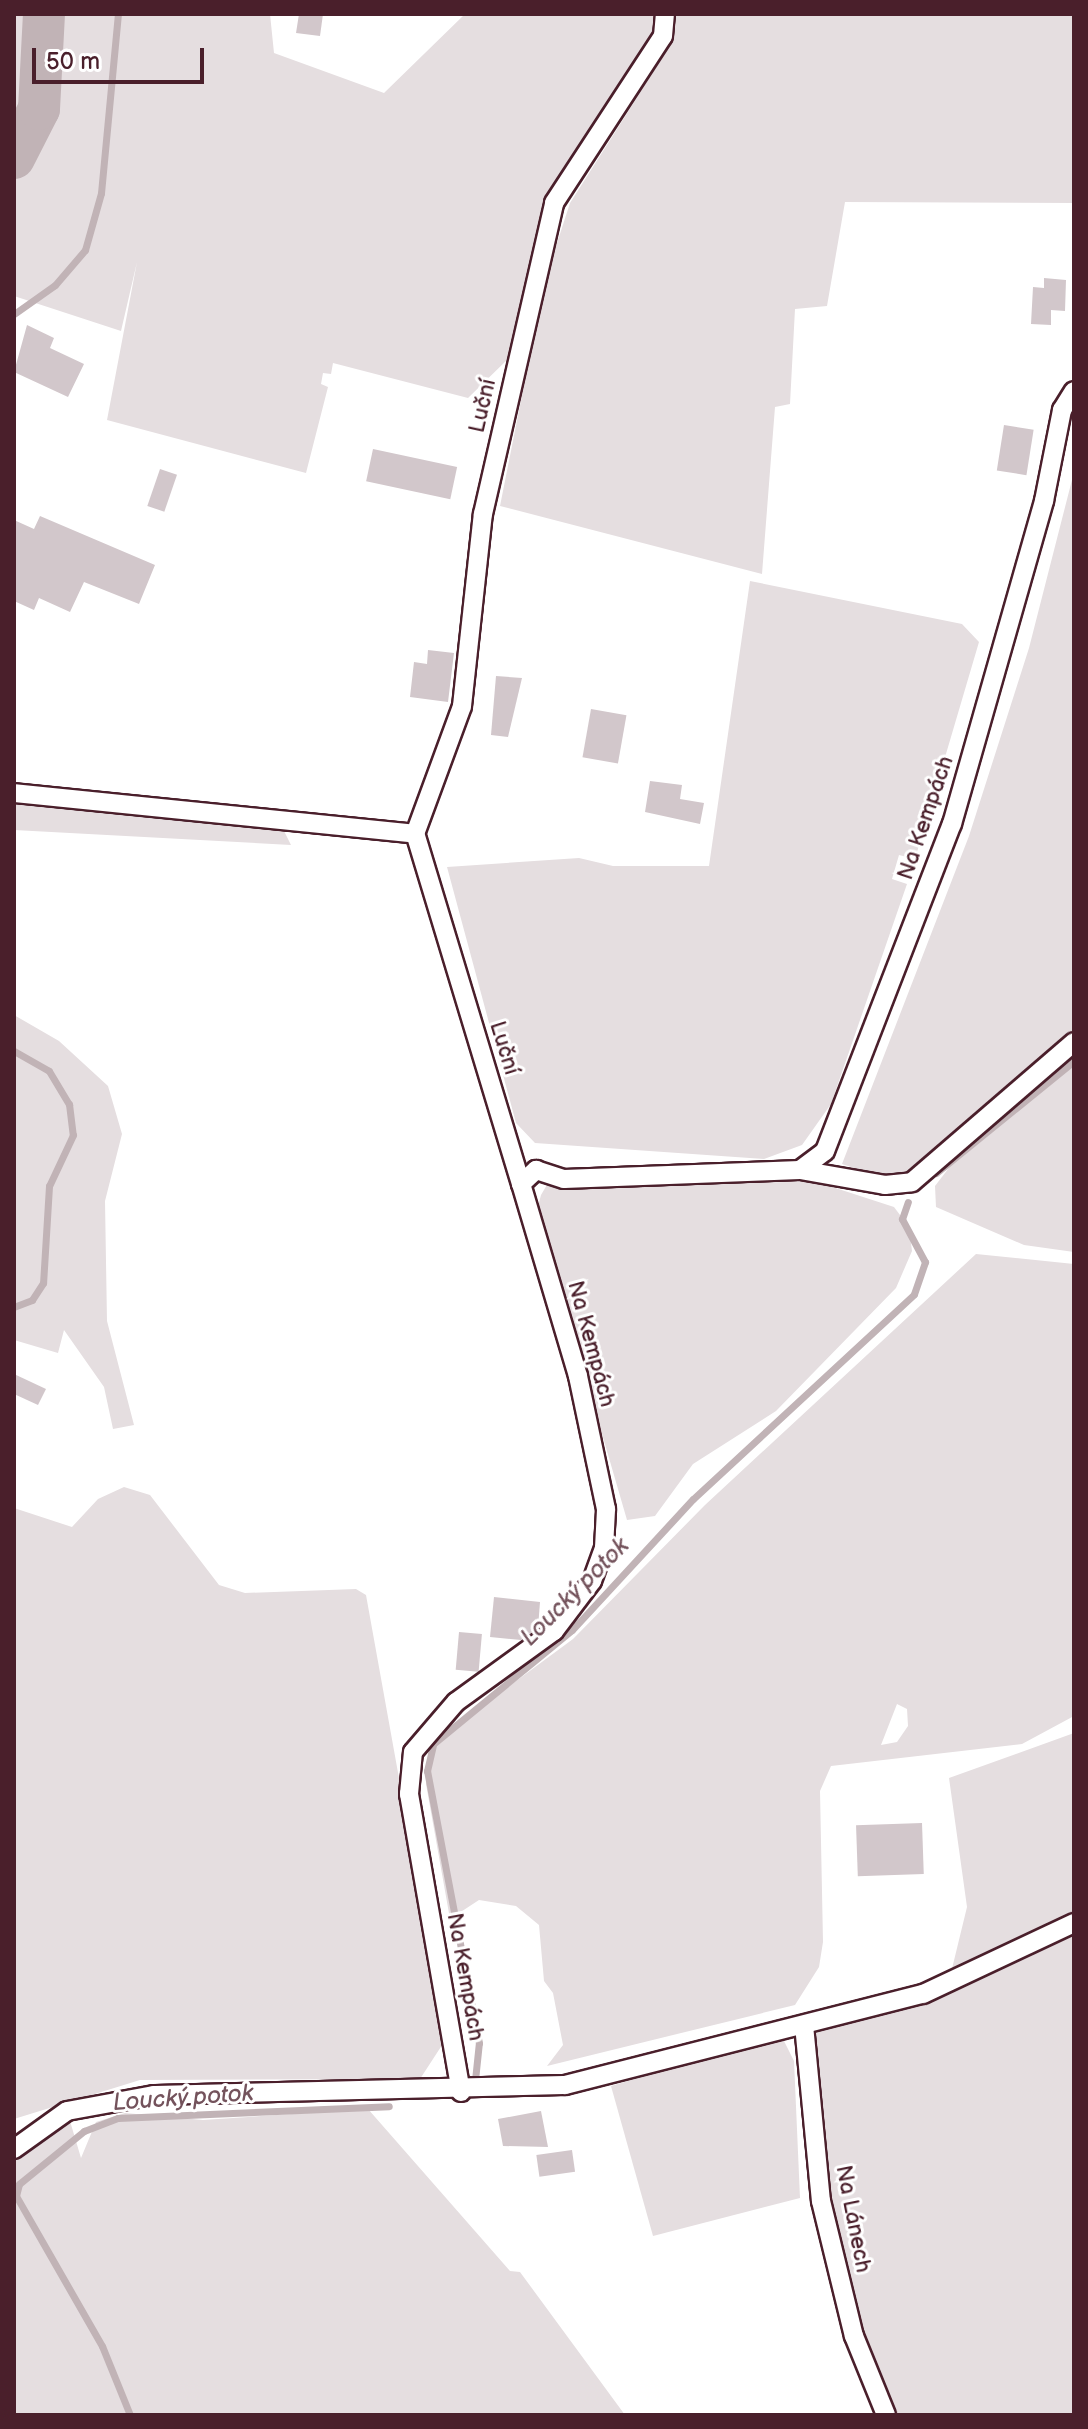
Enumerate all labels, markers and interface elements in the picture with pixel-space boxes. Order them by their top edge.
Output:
scale bar [36,32,208,82]
text: 50 m [46,47,100,76]
street label: Luční [464,377,502,435]
street label: Na Kempách [892,753,960,883]
street label: Luční [483,1018,525,1078]
street label: Na Kempách [562,1278,620,1410]
water label: Loucký potok [514,1531,636,1653]
street label: Na Kempách [441,1911,489,2043]
water label: Loucký potok [111,2079,255,2117]
street label: Na Lánech [830,2163,876,2275]

